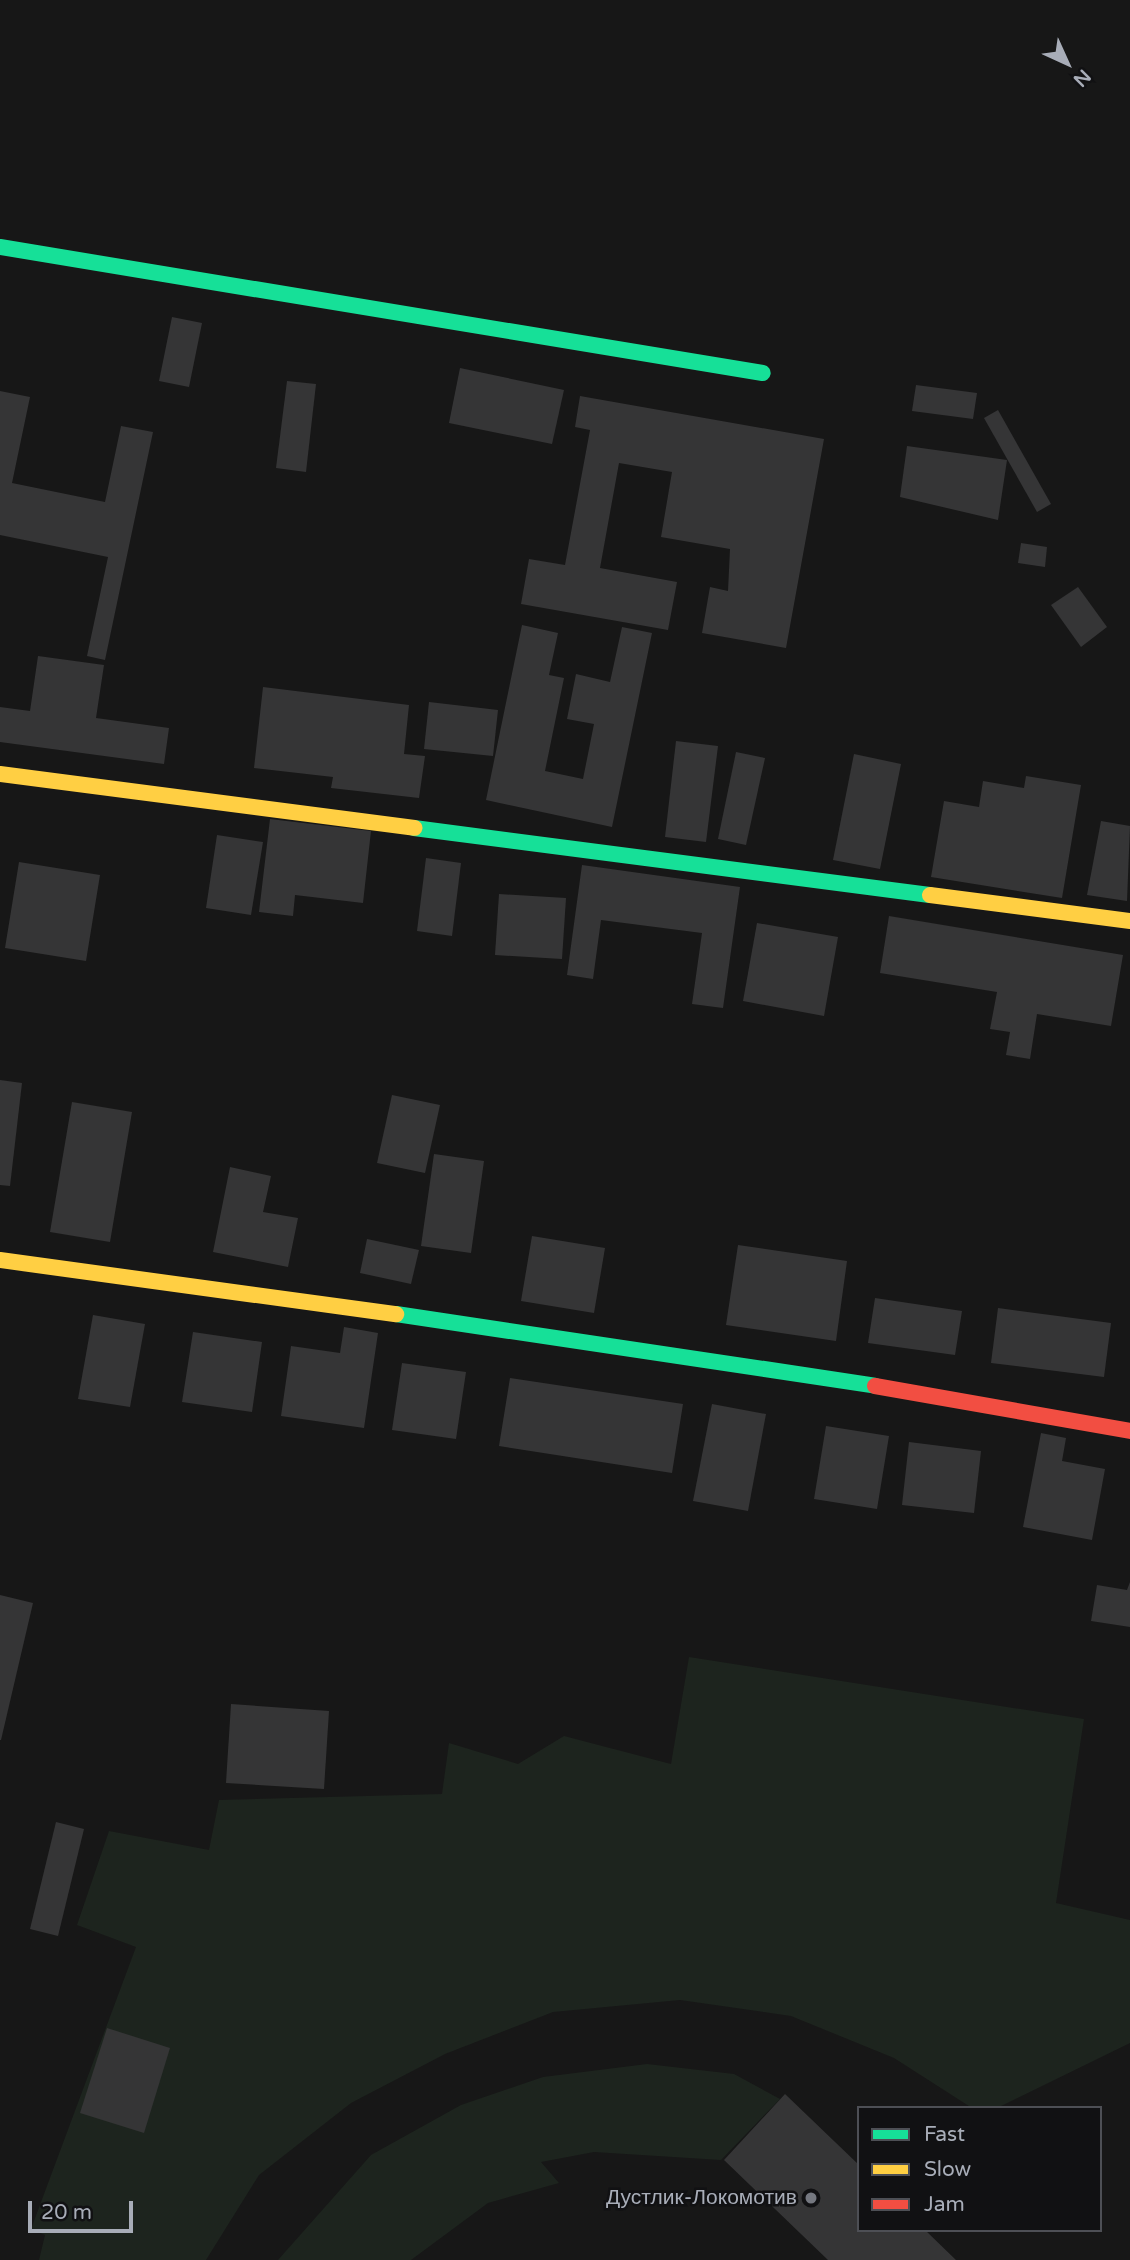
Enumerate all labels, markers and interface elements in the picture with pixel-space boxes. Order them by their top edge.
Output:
north arrow [1032,28,1102,98]
text: N [1069,65,1095,91]
legend [857,2106,1102,2232]
text: Fast [924,2122,965,2147]
text: Slow [924,2157,971,2182]
place label: Дустлик-Локомотив [606,2185,797,2211]
scale bar [32,2186,136,2230]
marker: Дустлик-Локомотив [803,2190,819,2206]
text: Jam [924,2192,965,2217]
text: 20 m [41,2200,92,2225]

